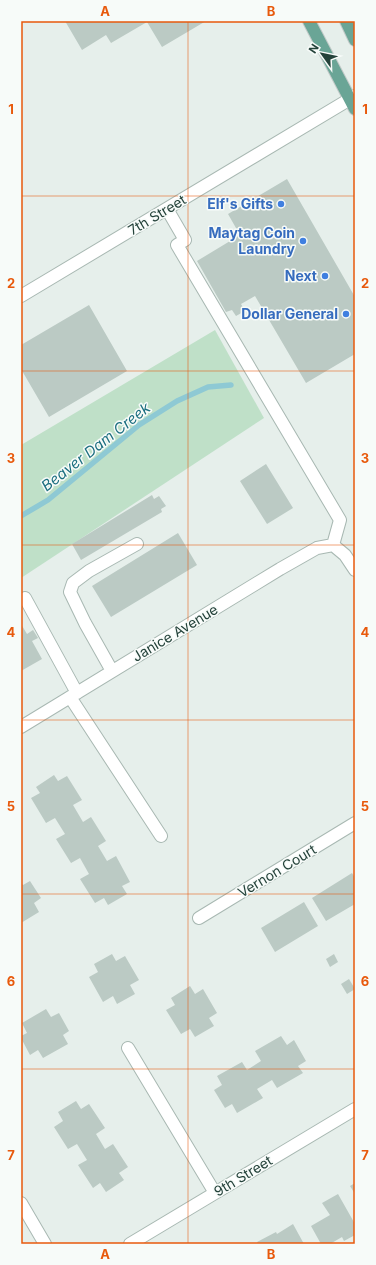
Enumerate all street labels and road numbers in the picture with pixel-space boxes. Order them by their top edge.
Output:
street label: 7th Street [125,191,189,238]
street label: Janice Avenue [129,600,221,665]
street label: Vernon Court [234,840,319,901]
street label: 9th Street [210,1151,275,1200]

